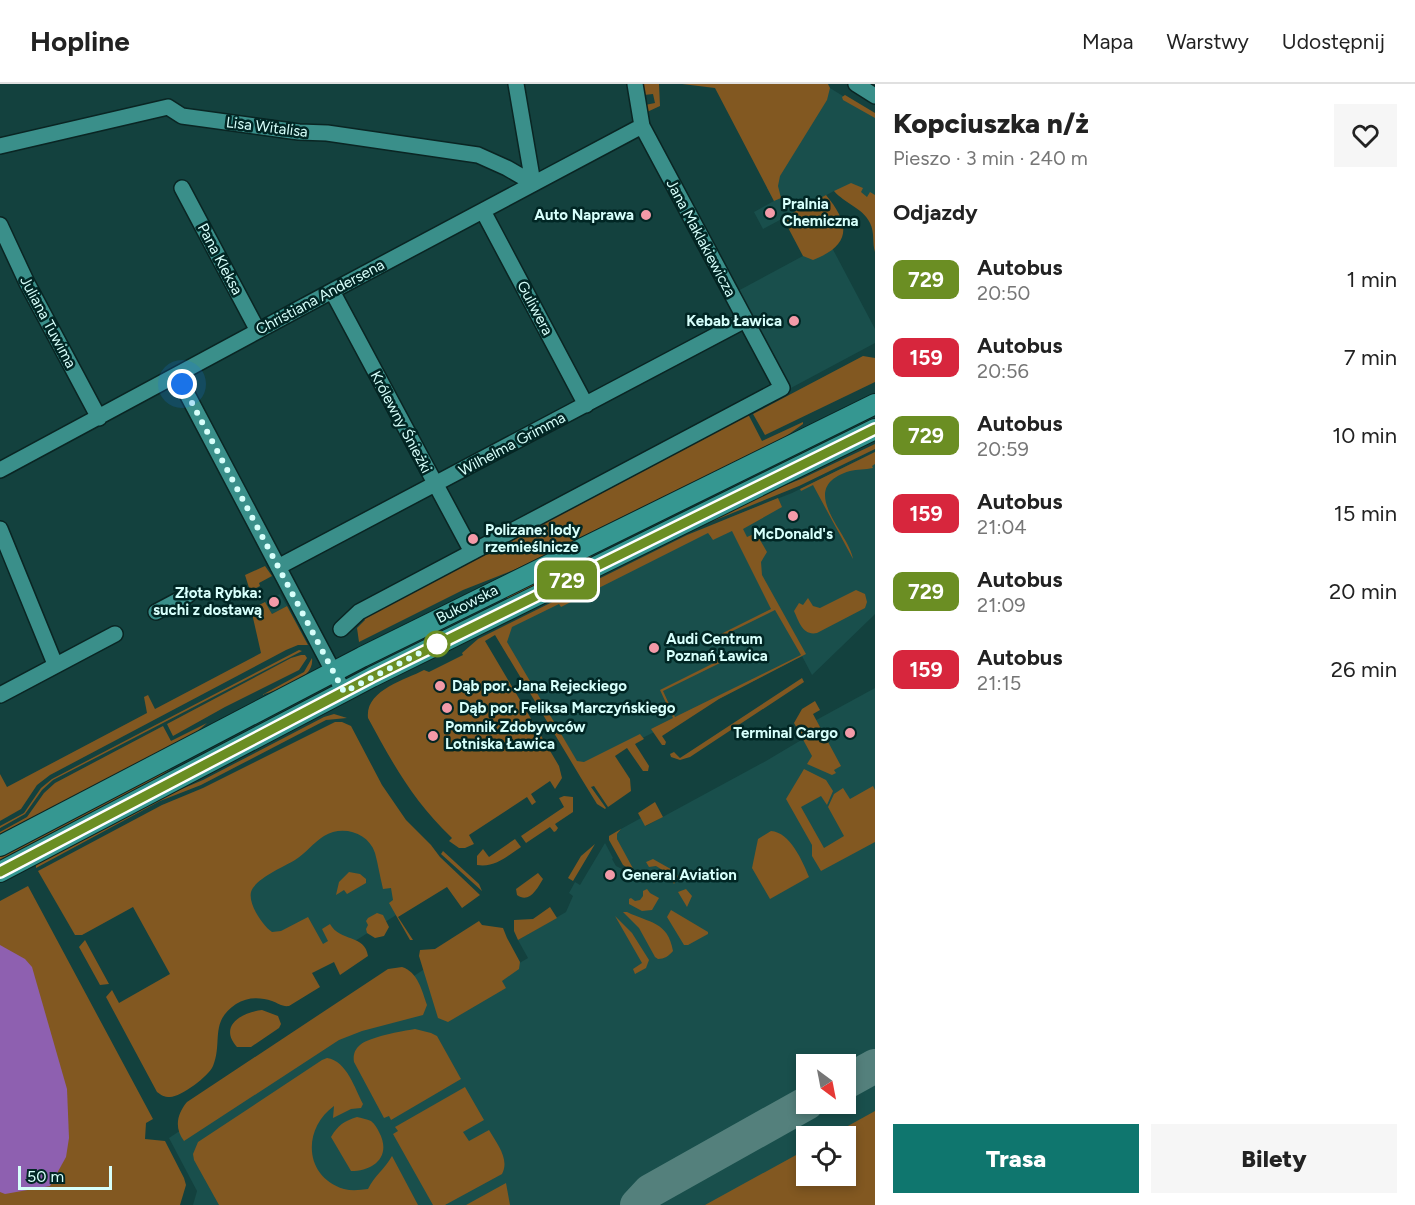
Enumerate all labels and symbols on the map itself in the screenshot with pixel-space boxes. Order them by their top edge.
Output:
street label: Lisa Witalisa [225,113,309,141]
street label: Jana Maklakiewicza [662,176,740,300]
place label: Pralnia Chemiczna [782,195,859,230]
place label: Auto Naprawa [534,206,634,224]
marker: Pralnia Chemiczna [763,206,777,220]
marker: Auto Naprawa [639,208,653,222]
street label: Pana Kleksa [194,220,246,298]
street label: Christiana Andersena [253,255,387,339]
street label: Juliana Tuwima [16,273,80,371]
street label: Guliwera [513,278,557,338]
place label: Kebab Ławica [686,312,782,330]
marker: Kebab Ławica [787,314,801,328]
street label: Królewny Śnieżki [366,368,436,476]
your location [167,369,197,399]
street label: Wilhelma Grimma [456,408,568,480]
marker: McDonald's [786,509,800,523]
place label: Polizane: lody rzemieślnicze [485,521,581,556]
place label: McDonald's [753,525,833,543]
marker: Polizane: lody rzemieślnicze [466,532,480,546]
line badge: 729 [532,560,602,600]
street label: Bukowska [433,581,501,627]
place label: Złota Rybka: suchi z dostawą [153,584,262,619]
marker: Złota Rybka: suchi z dostawą [267,595,281,609]
place label: Audi Centrum Poznań Ławica [666,630,768,665]
unlabelled marker [424,631,450,657]
marker: Audi Centrum Poznań Ławica [647,641,661,655]
place label: Dąb por. Jana Rejeckiego [452,677,627,695]
marker: Dąb por. Jana Rejeckiego [433,679,447,693]
place label: Dąb por. Feliksa Marczyńskiego [459,699,676,717]
marker: Dąb por. Feliksa Marczyńskiego [440,701,454,715]
place label: Pomnik Zdobywców Lotniska Ławica [445,718,586,753]
place label: Terminal Cargo [733,724,838,742]
marker: Terminal Cargo [843,726,857,740]
marker: Pomnik Zdobywców Lotniska Ławica [426,729,440,743]
place label: General Aviation [622,866,737,884]
marker: General Aviation [603,868,617,882]
north arrow [796,1054,856,1114]
scale bar [18,1163,112,1190]

